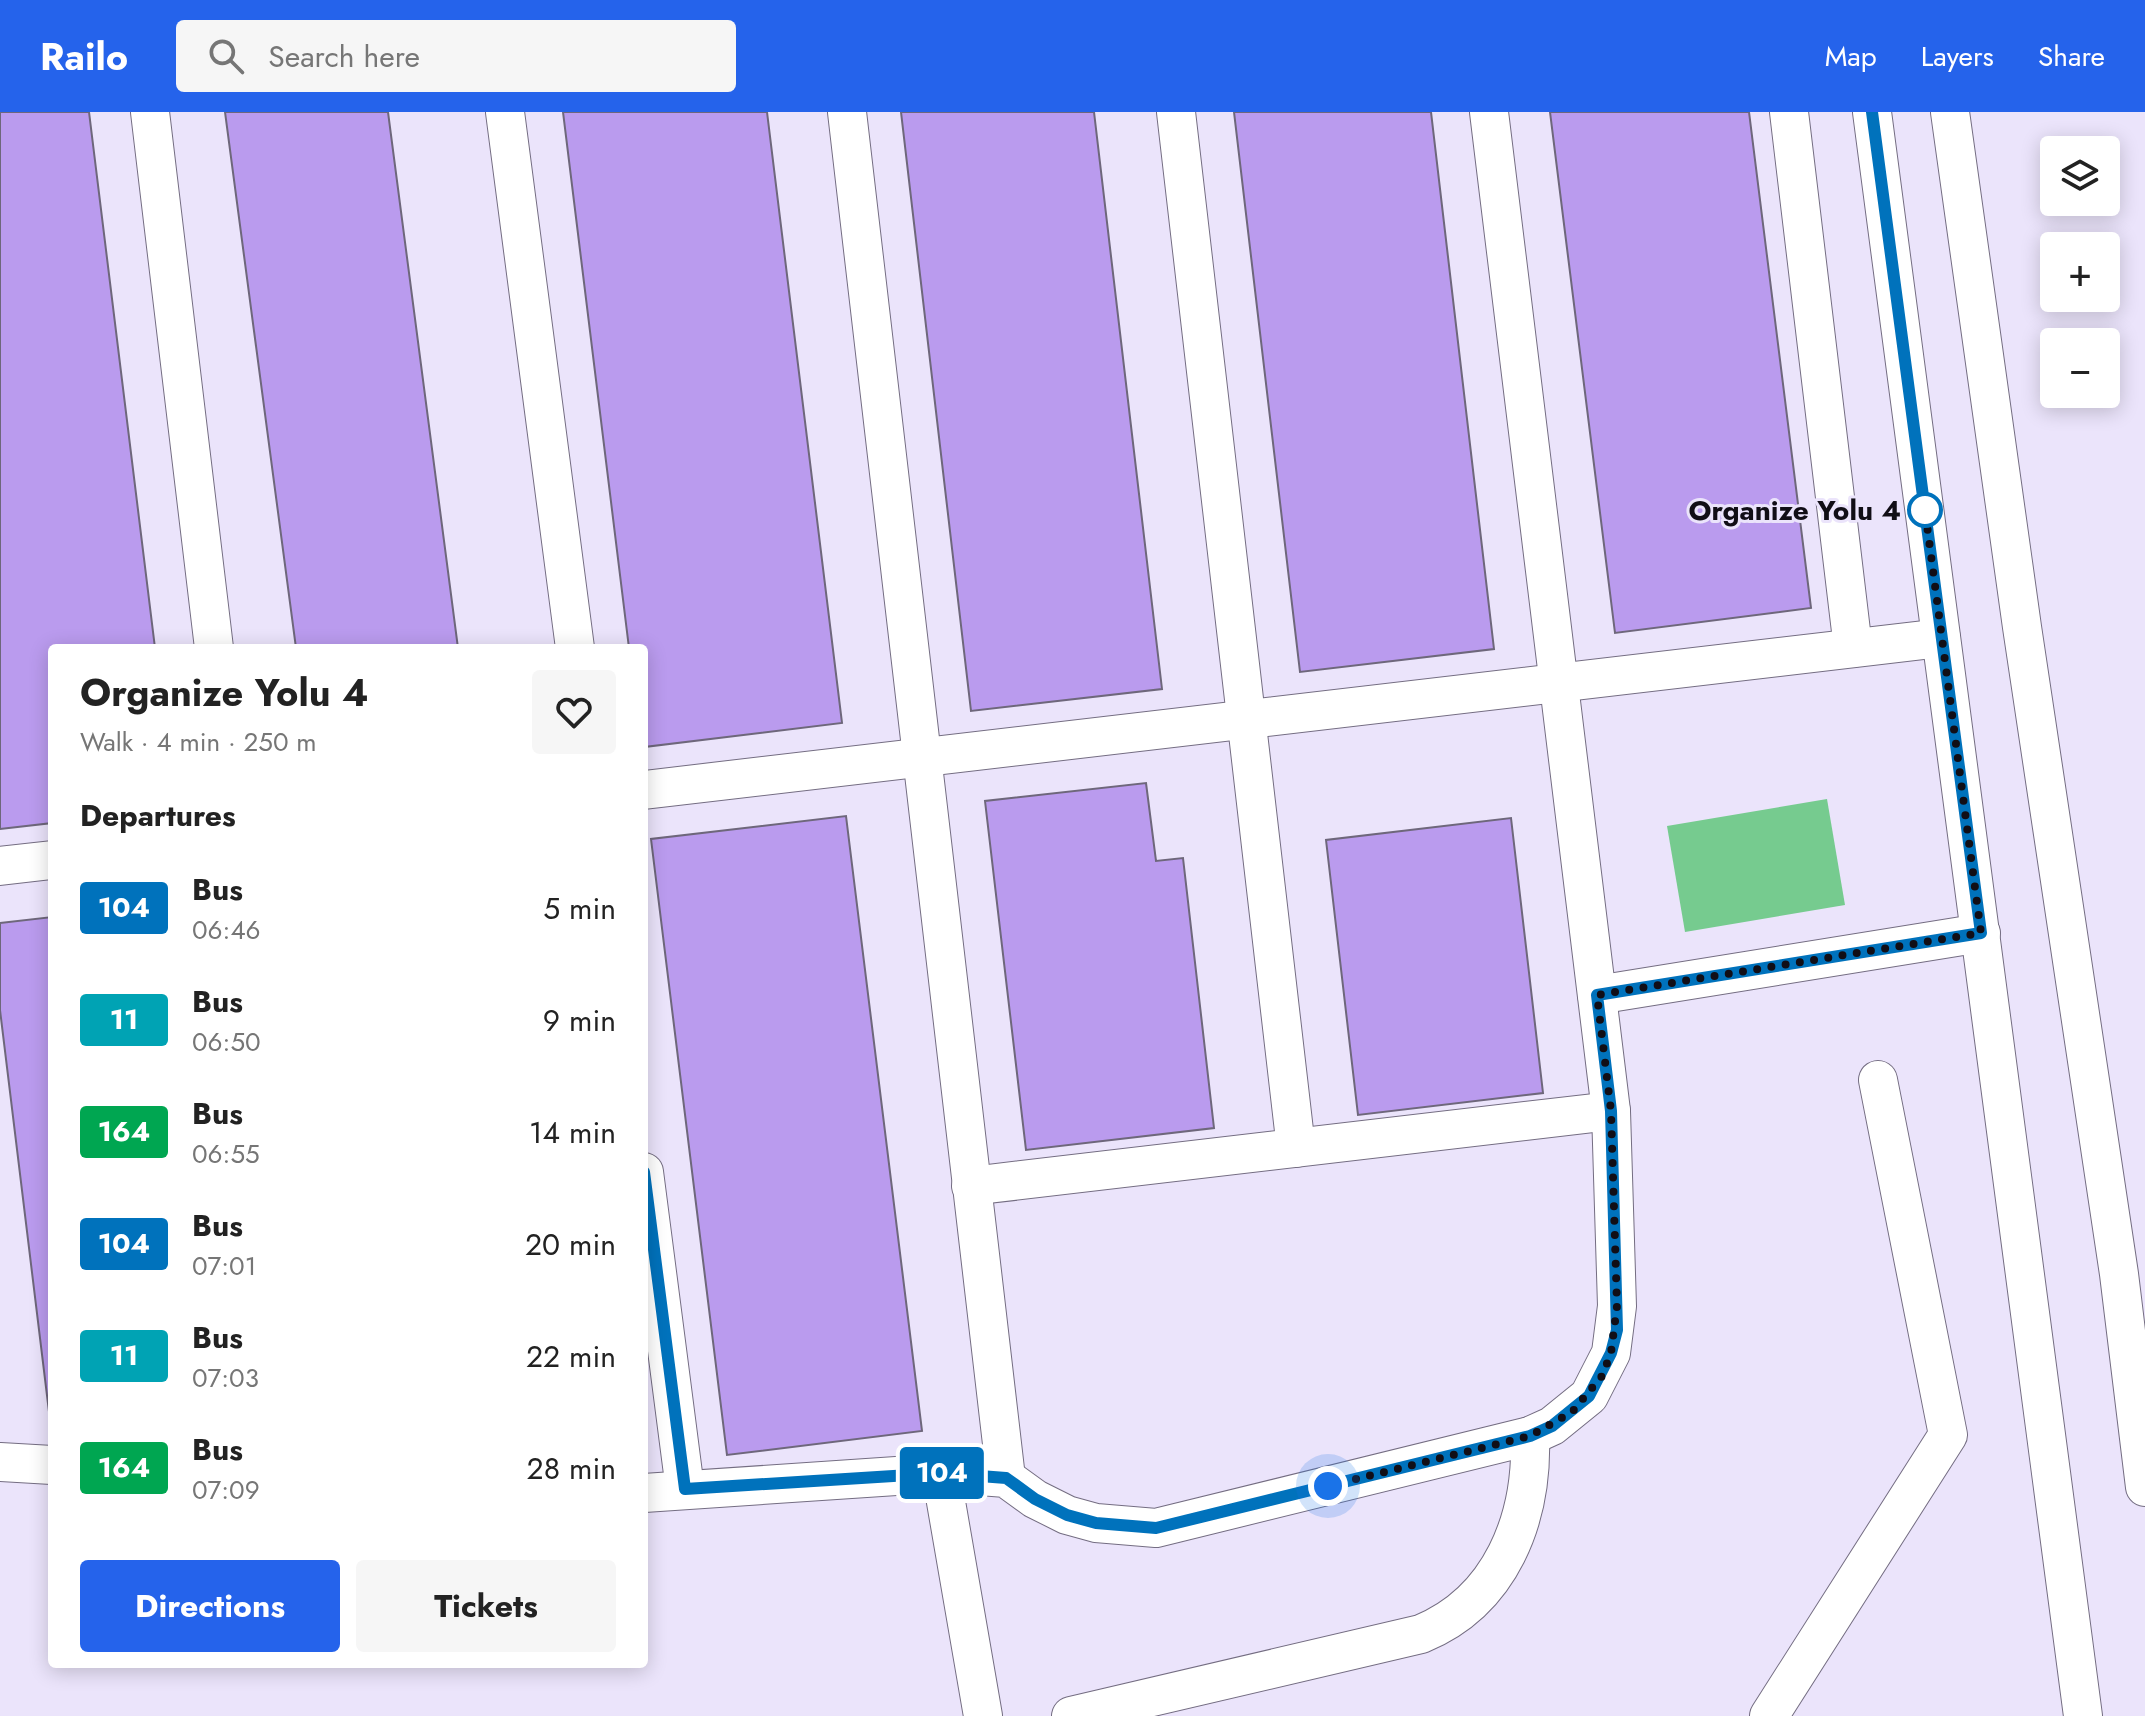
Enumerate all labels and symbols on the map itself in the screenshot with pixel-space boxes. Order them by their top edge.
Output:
place label: Organize Yolu 4 [1688,490,1901,531]
marker: Organize Yolu 4 [1908,493,1942,527]
line badge: 104 [896,1447,988,1499]
your location [1308,1466,1348,1506]

